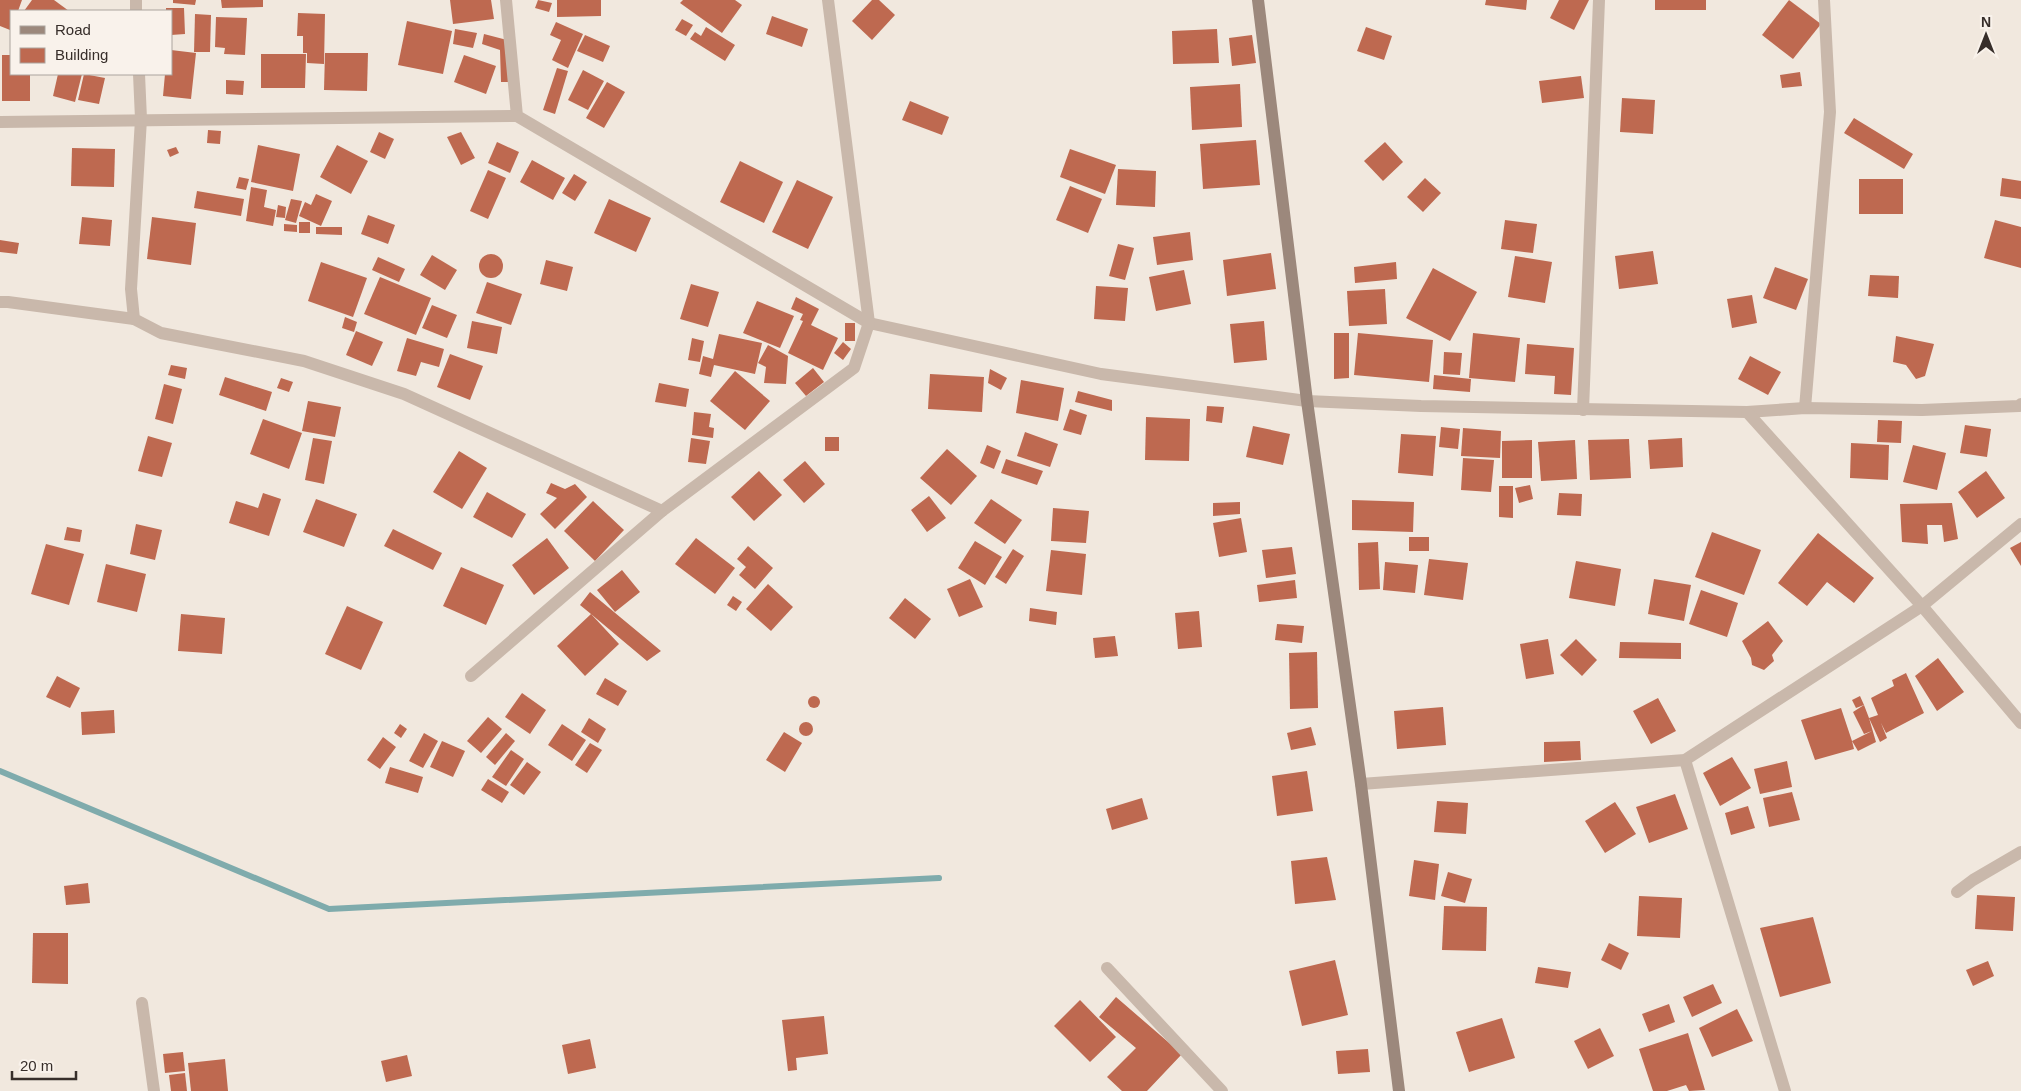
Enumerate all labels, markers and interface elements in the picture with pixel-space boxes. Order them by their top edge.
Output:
legend [10,10,172,75]
north arrow [1961,10,2011,60]
text: N [1981,14,1991,30]
text: Road [55,21,91,38]
text: Building [55,46,108,63]
scale bar [12,1048,76,1080]
text: 20 m [20,1057,53,1074]

